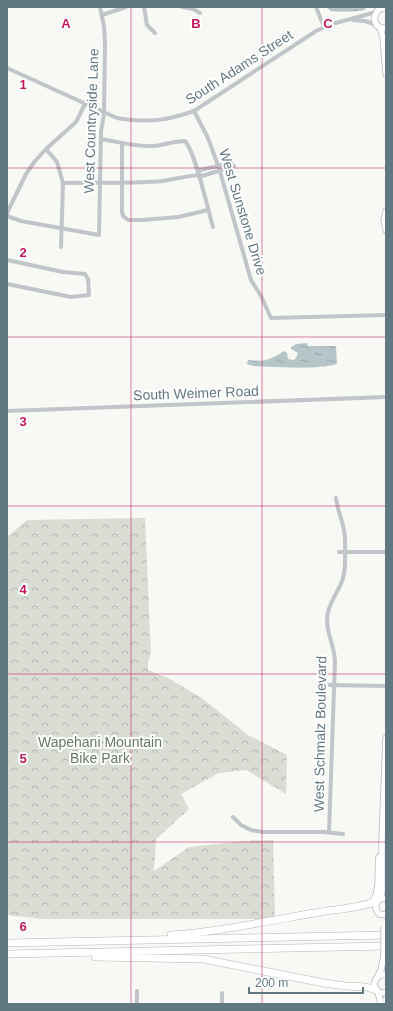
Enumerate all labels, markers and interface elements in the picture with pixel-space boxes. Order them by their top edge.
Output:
text: A [61,16,71,31]
text: B [191,16,201,31]
text: C [323,16,333,31]
street label: South Adams Street [182,26,296,108]
street label: West Countryside Lane [80,48,102,194]
text: 1 [19,77,27,92]
street label: West Sunstone Drive [216,147,270,277]
text: 2 [19,245,27,260]
street label: South Weimer Road [133,383,259,403]
text: 3 [19,414,27,429]
text: 4 [19,582,27,597]
street label: West Schmalz Boulevard [311,656,329,812]
park label: Wapehani Mountain Bike Park [38,734,162,766]
text: 5 [19,751,27,766]
text: 6 [19,919,27,934]
scale bar [249,969,363,995]
text: 200 m [255,976,288,990]

